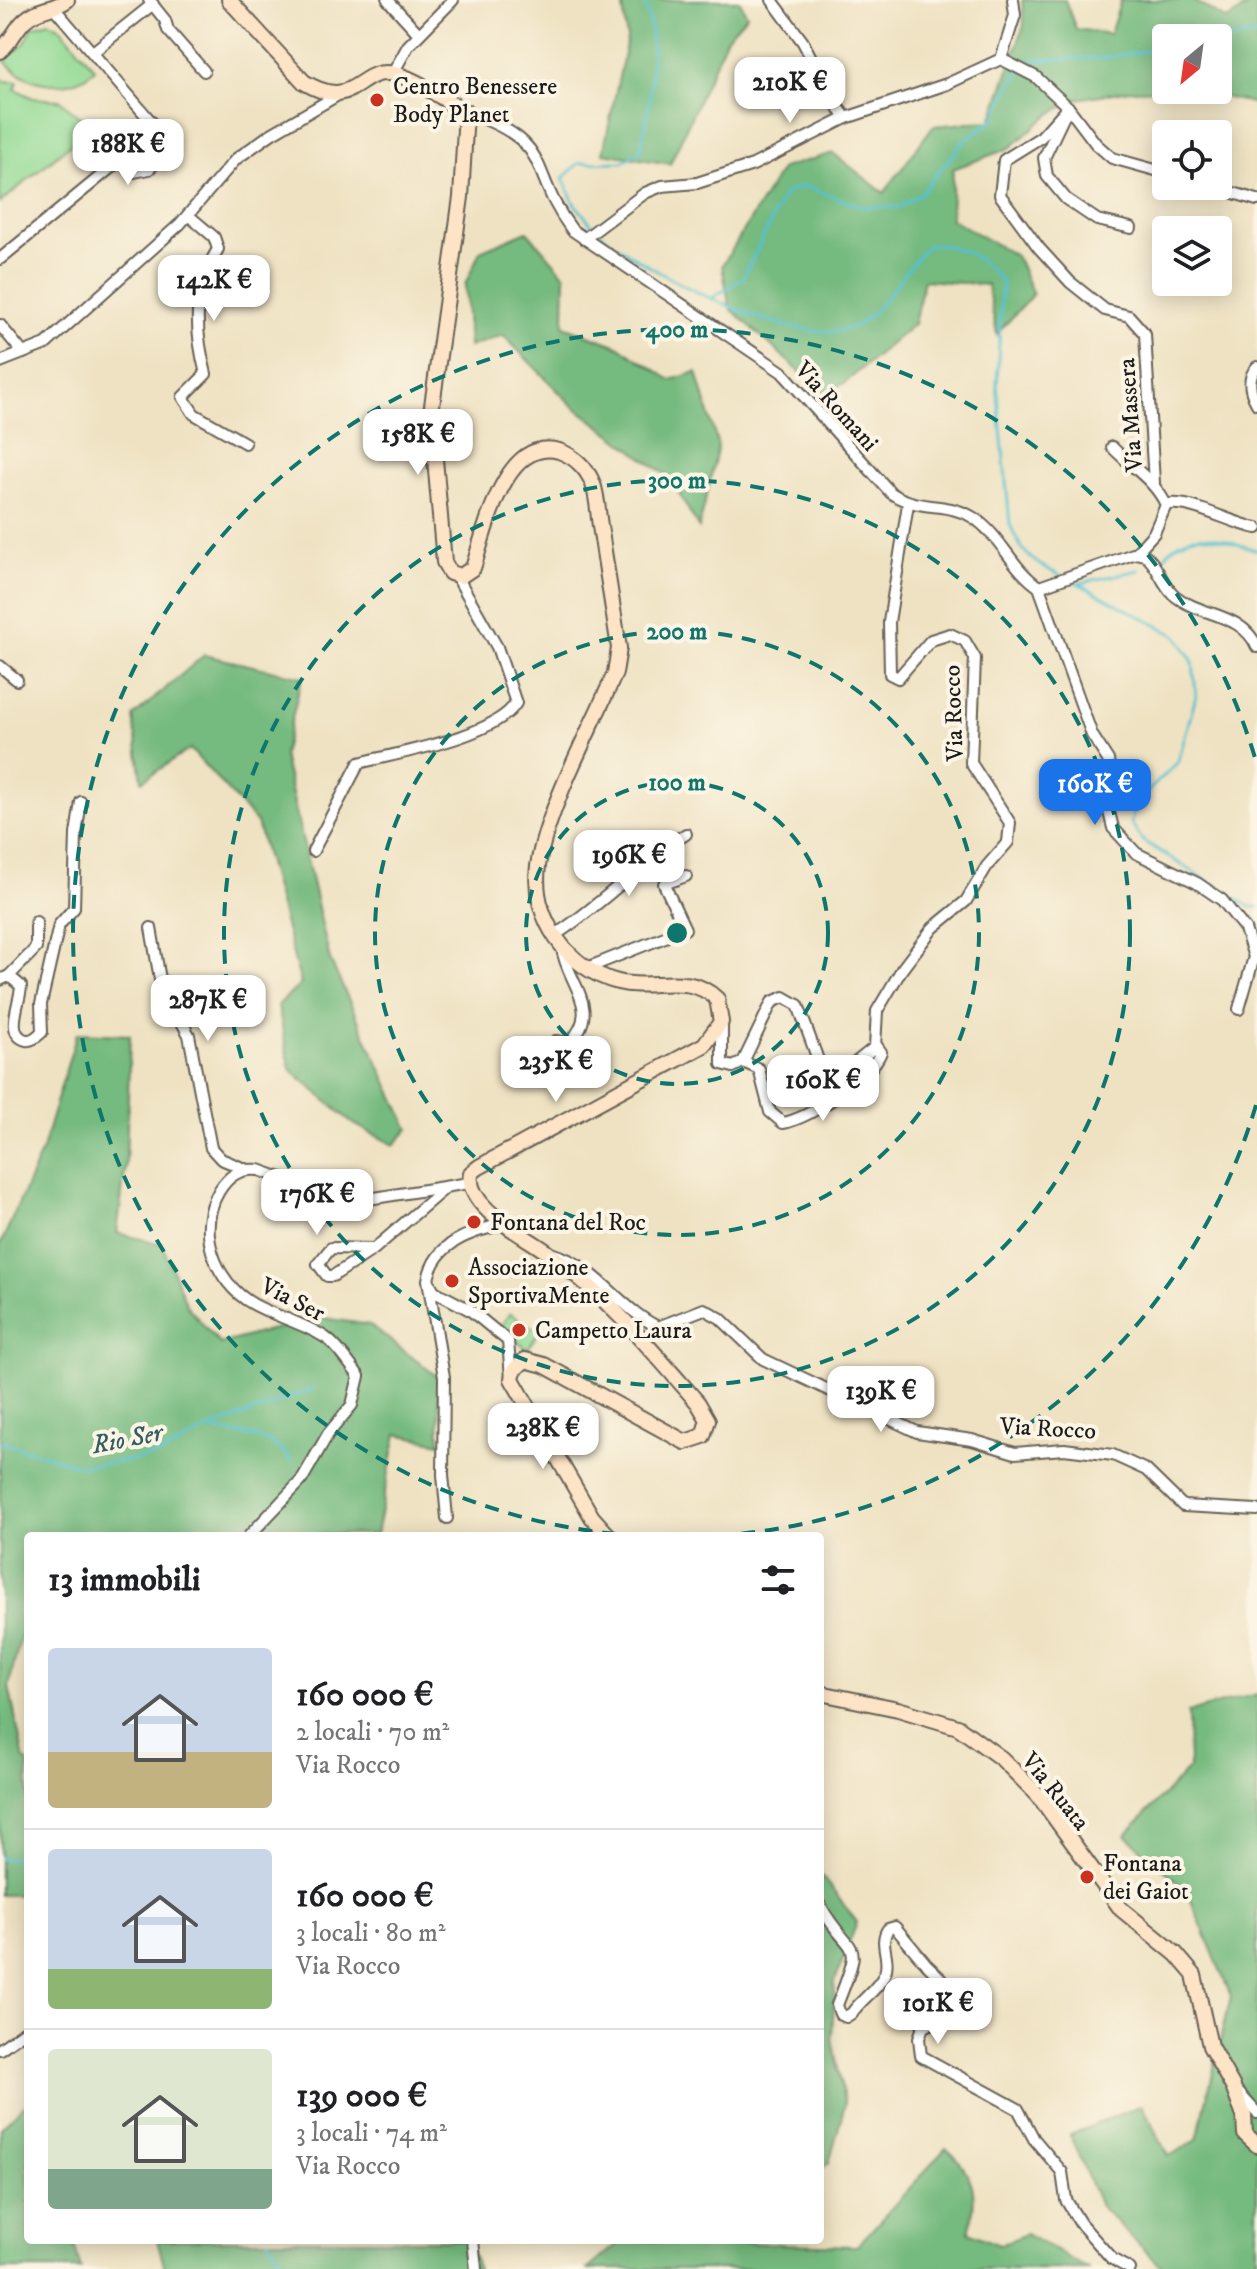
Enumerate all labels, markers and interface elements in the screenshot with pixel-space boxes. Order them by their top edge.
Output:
north arrow [1152,24,1232,104]
map controls [1152,24,1232,296]
pin: 210K € [725,57,855,125]
text: 210K € [752,66,828,99]
place label: Centro Benessere Body Planet [393,72,557,130]
marker: Centro Benessere Body Planet [368,91,386,109]
pin: 188K € [63,119,193,187]
button: locate [1152,120,1232,200]
text: 188K € [91,128,165,161]
button: layers [1152,216,1232,296]
pin: 142K € [149,255,279,323]
text: 142K € [176,264,252,297]
text: 400 m [646,315,708,345]
street label: Via Romani [787,355,885,458]
street label: Via Massera [1112,356,1150,474]
pin: 158K € [353,409,483,477]
text: 158K € [381,418,455,451]
text: 300 m [648,466,706,496]
text: 200 m [647,617,707,647]
street label: Via Rocco [937,664,971,763]
pin: 160K € [1030,759,1160,827]
text: 100 m [648,768,706,798]
text: 160K € [1057,768,1133,801]
pin: 196K € [564,830,694,898]
text: 196K € [591,839,667,872]
centre of rings [663,919,691,947]
pin: 287K € [143,975,273,1043]
text: 287K € [169,984,247,1017]
pin: 235K € [491,1036,621,1104]
text: 235K € [519,1045,593,1078]
pin: 160K € [758,1055,888,1123]
text: 160K € [785,1064,861,1097]
pin: 176K € [252,1169,382,1237]
text: 176K € [279,1178,355,1211]
place label: Fontana del Roc [490,1208,646,1238]
marker: Fontana del Roc [465,1213,483,1231]
place label: Associazione SportivaMente [468,1253,609,1311]
street label: Via Ser [255,1271,330,1329]
marker: Associazione SportivaMente [443,1272,461,1290]
place label: Campetto Laura [535,1316,692,1346]
marker: Campetto Laura [510,1321,528,1339]
pin: 139K € [816,1366,946,1434]
text: 139K € [845,1375,917,1408]
pin: 238K € [478,1403,608,1471]
street label: Via Rocco [998,1411,1097,1447]
text: 238K € [506,1412,580,1445]
water label: Rio Ser [88,1416,167,1463]
icon: filters [756,1558,800,1602]
text: 13 immobili [48,1559,200,1601]
text: 160 000 € [296,1674,434,1716]
icon: home [112,1680,208,1776]
text: 2 locali · 70 m² [296,1716,449,1749]
street label: Via Ruata [1014,1746,1096,1838]
text: Via Rocco [296,1749,400,1782]
place label: Fontana dei Gaiot [1103,1849,1189,1907]
marker: Fontana dei Gaiot [1078,1868,1096,1886]
text: 160 000 € [296,1875,434,1917]
icon: home [112,1881,208,1977]
text: 3 locali · 80 m² [296,1917,446,1950]
text: Via Rocco [296,1950,400,1983]
pin: 101K € [873,1978,1003,2046]
text: 101K € [902,1987,974,2020]
text: 139 000 € [296,2075,428,2117]
icon: home [112,2081,208,2177]
text: 3 locali · 74 m² [296,2117,447,2150]
text: Via Rocco [296,2150,400,2183]

